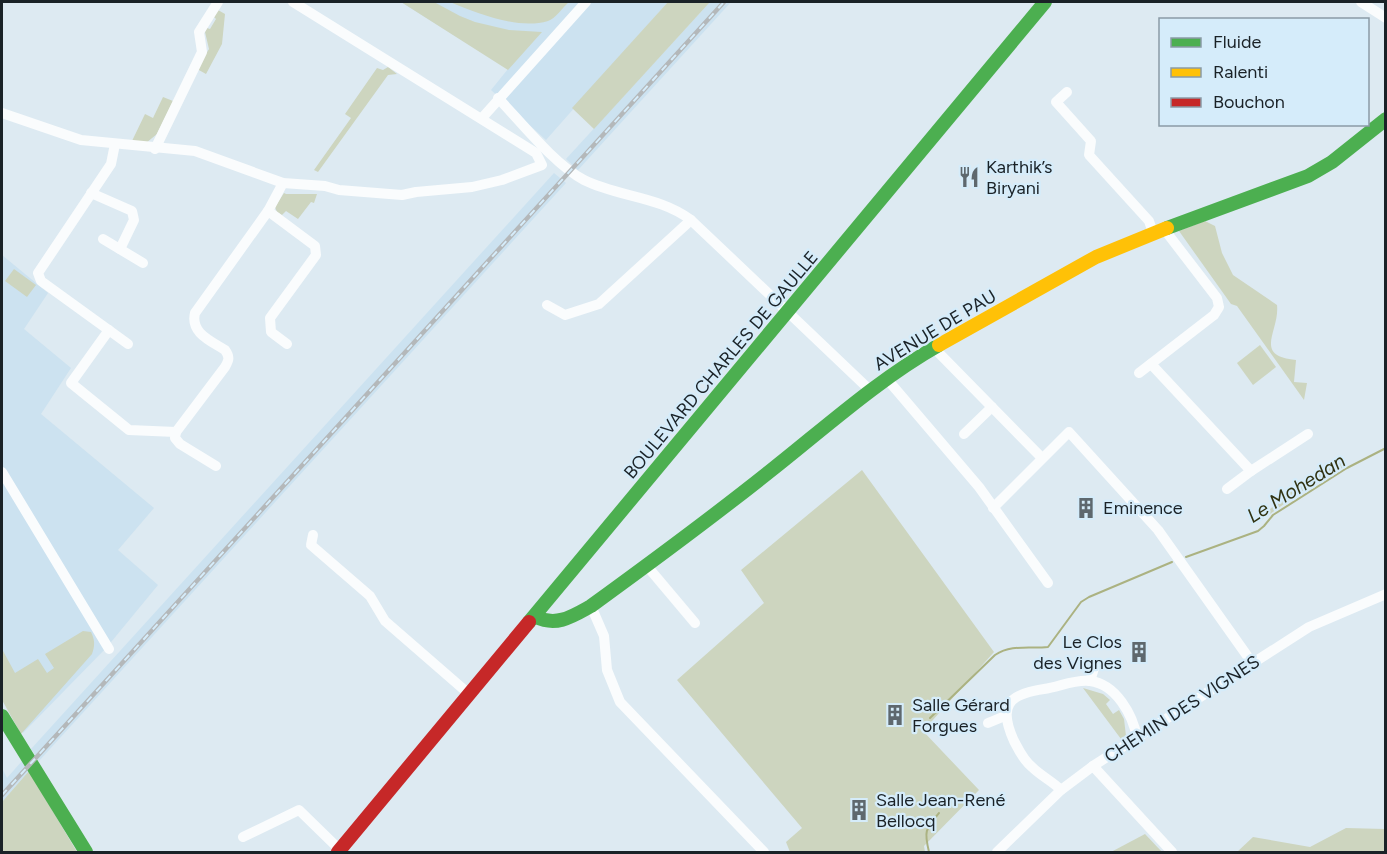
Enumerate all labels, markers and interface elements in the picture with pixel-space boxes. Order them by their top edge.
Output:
legend [1159,18,1369,126]
text: Fluide [1213,31,1262,53]
text: Ralenti [1213,61,1268,83]
text: Bouchon [1213,91,1285,113]
place label: Karthik’s Biryani [986,156,1052,199]
restaurant icon: Karthik’s Biryani [957,165,981,189]
street label: BOULEVARD CHARLES DE GAULLE [619,247,823,483]
street label: AVENUE DE PAU [870,285,1000,375]
water label: Le Mohedan [1242,448,1350,528]
building icon: Eminence [1074,496,1098,520]
place label: Eminence [1103,497,1183,519]
place label: Le Clos des Vignes [1033,631,1122,674]
building icon: Le Clos des Vignes [1127,640,1151,664]
street label: CHEMIN DES VIGNES [1100,651,1264,767]
place label: Salle Gérard Forgues [912,694,1010,737]
building icon: Salle Gérard Forgues [883,703,907,727]
place label: Salle Jean-René Bellocq [876,789,1005,832]
building icon: Salle Jean-René Bellocq [847,798,871,822]

